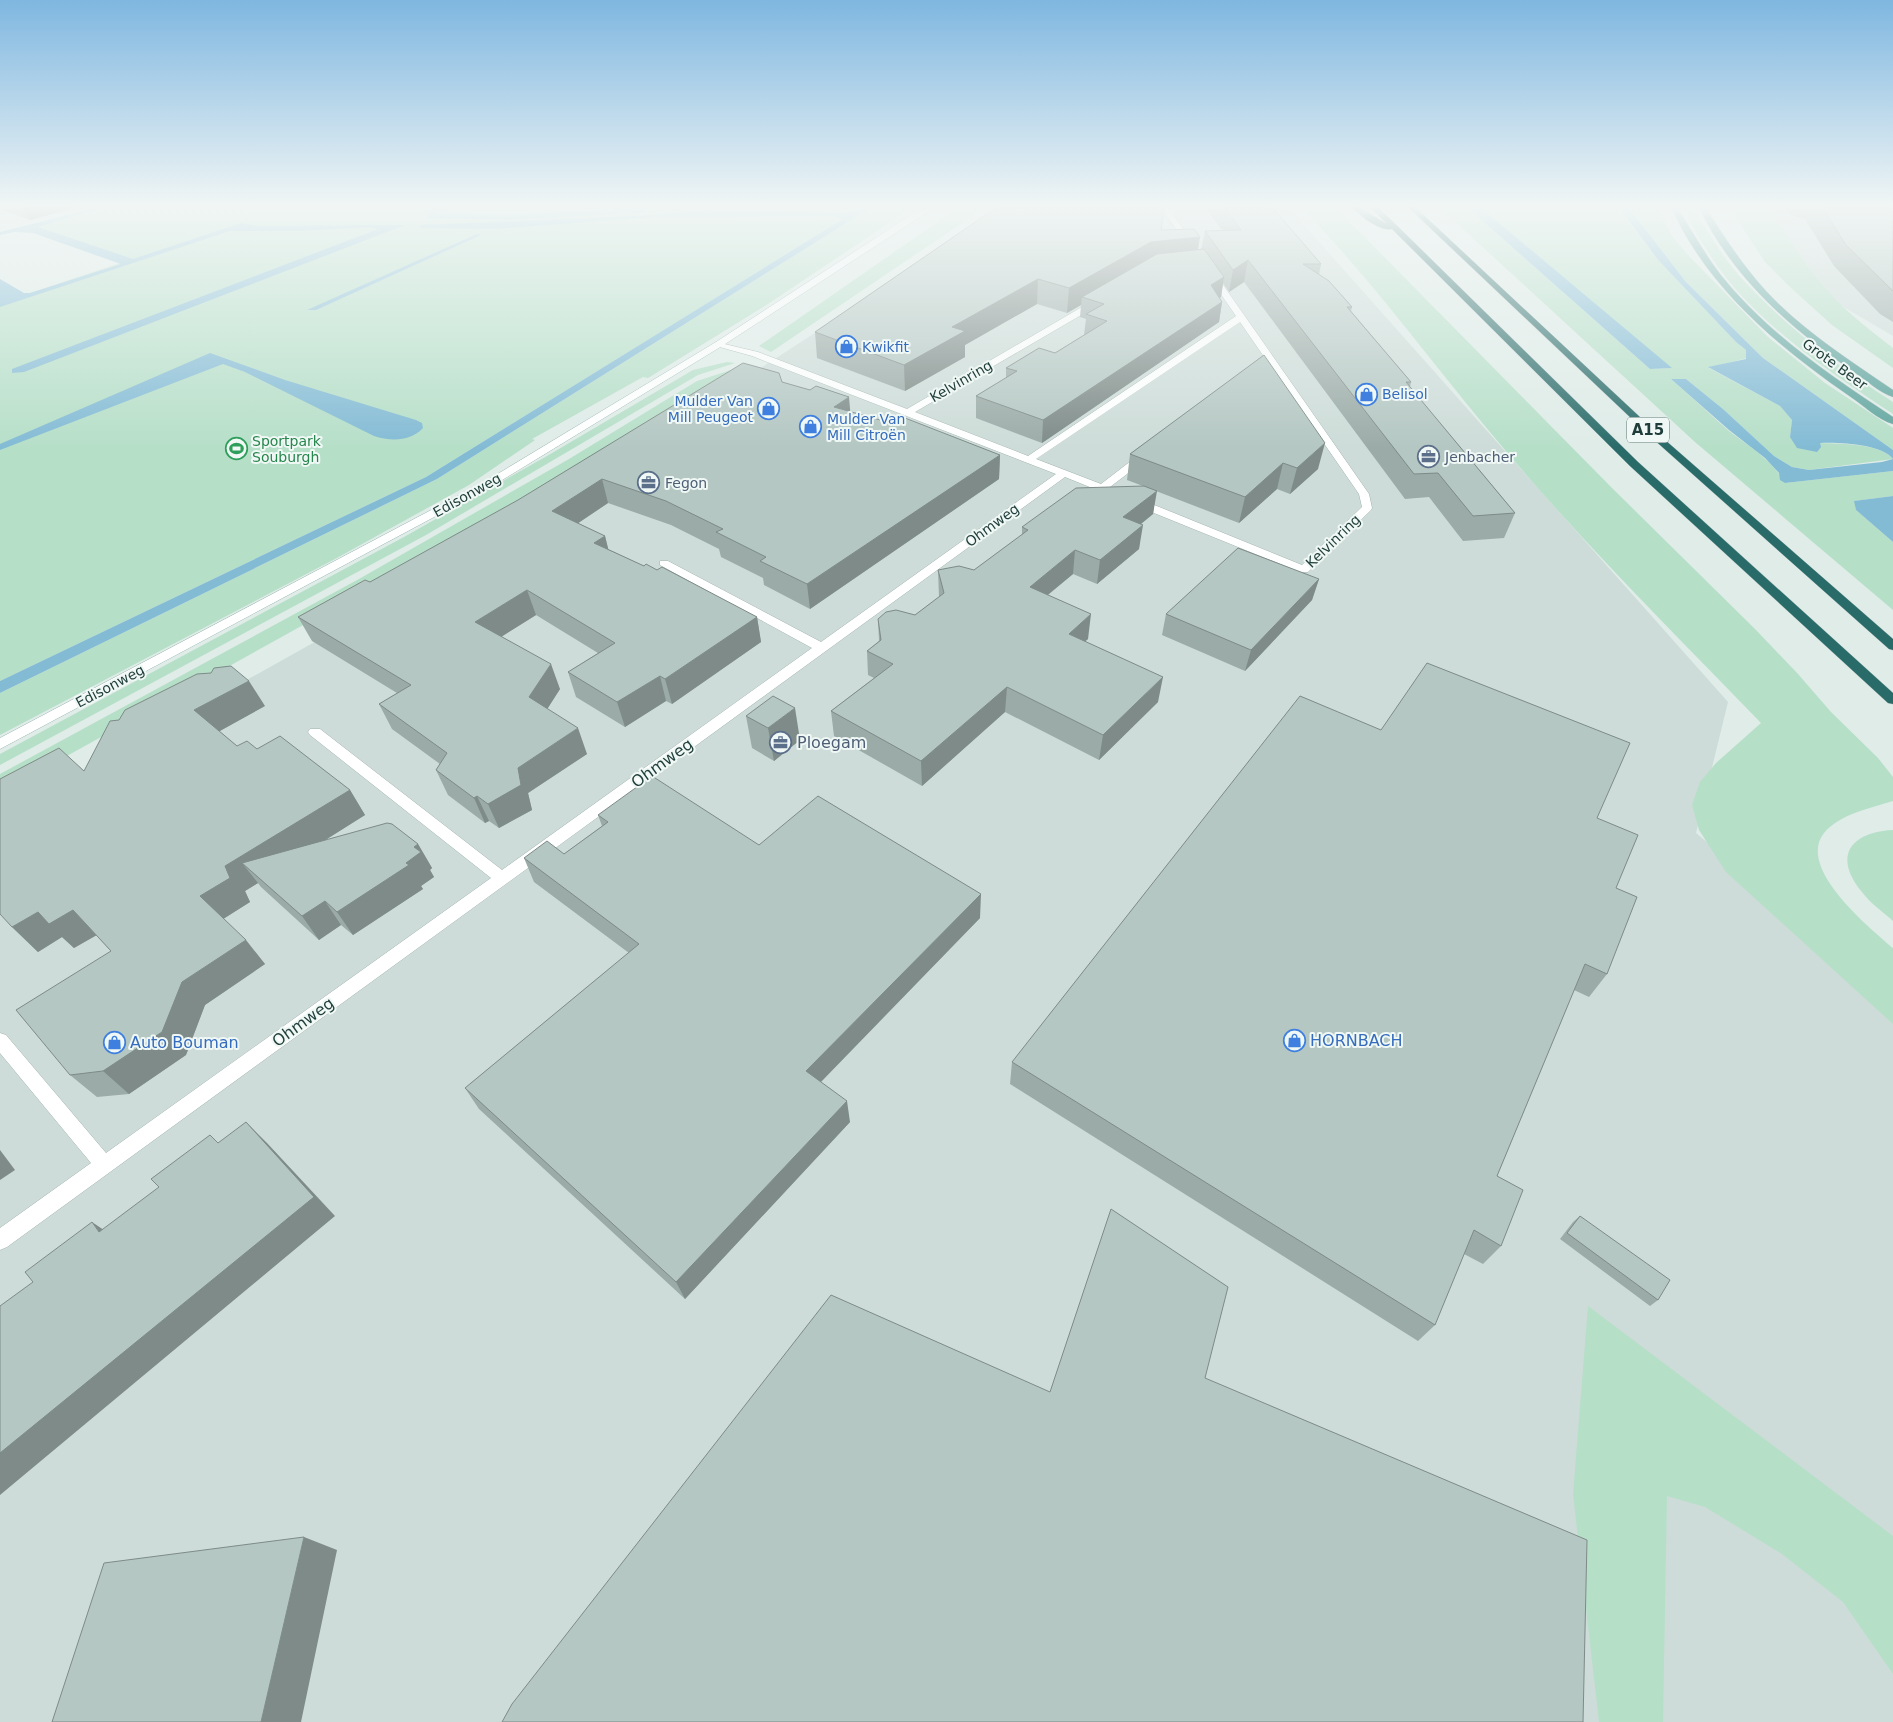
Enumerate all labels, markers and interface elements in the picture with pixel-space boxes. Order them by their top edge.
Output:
shop icon: Kwikfit [834,335,858,359]
street label: Grote Beer [1800,335,1871,393]
place label: Kwikfit [862,339,909,355]
street label: Kelvinring [927,357,995,405]
shop icon: Belisol [1354,382,1378,406]
place label: Belisol [1382,386,1428,402]
place label: Mulder Van Mill Peugeot [668,393,754,425]
shop icon: Mulder Van Mill Peugeot [757,397,781,421]
place label: Mulder Van Mill Citroën [827,411,906,443]
shop icon: Mulder Van Mill Citroën [799,415,823,439]
road number: A15 [1627,418,1669,442]
place label: Sportpark Souburgh [252,433,322,465]
sports icon: Sportpark Souburgh [224,437,248,461]
office icon: Jenbacher [1417,445,1441,469]
place label: Jenbacher [1444,449,1515,465]
street label: Edisonweg [430,470,504,520]
office icon: Fegon [637,471,661,495]
place label: Fegon [665,475,707,491]
street label: Ohmweg [962,500,1022,550]
street label: Kelvinring [1302,511,1364,571]
street label: Edisonweg [73,661,147,711]
office icon: Ploegam [769,730,793,754]
place label: Ploegam [797,733,866,752]
street label: Ohmweg [628,734,696,792]
street label: Ohmweg [269,993,337,1051]
shop icon: HORNBACH [1282,1028,1306,1052]
shop icon: Auto Bouman [102,1030,126,1054]
place label: HORNBACH [1310,1031,1403,1050]
place label: Auto Bouman [130,1033,239,1052]

